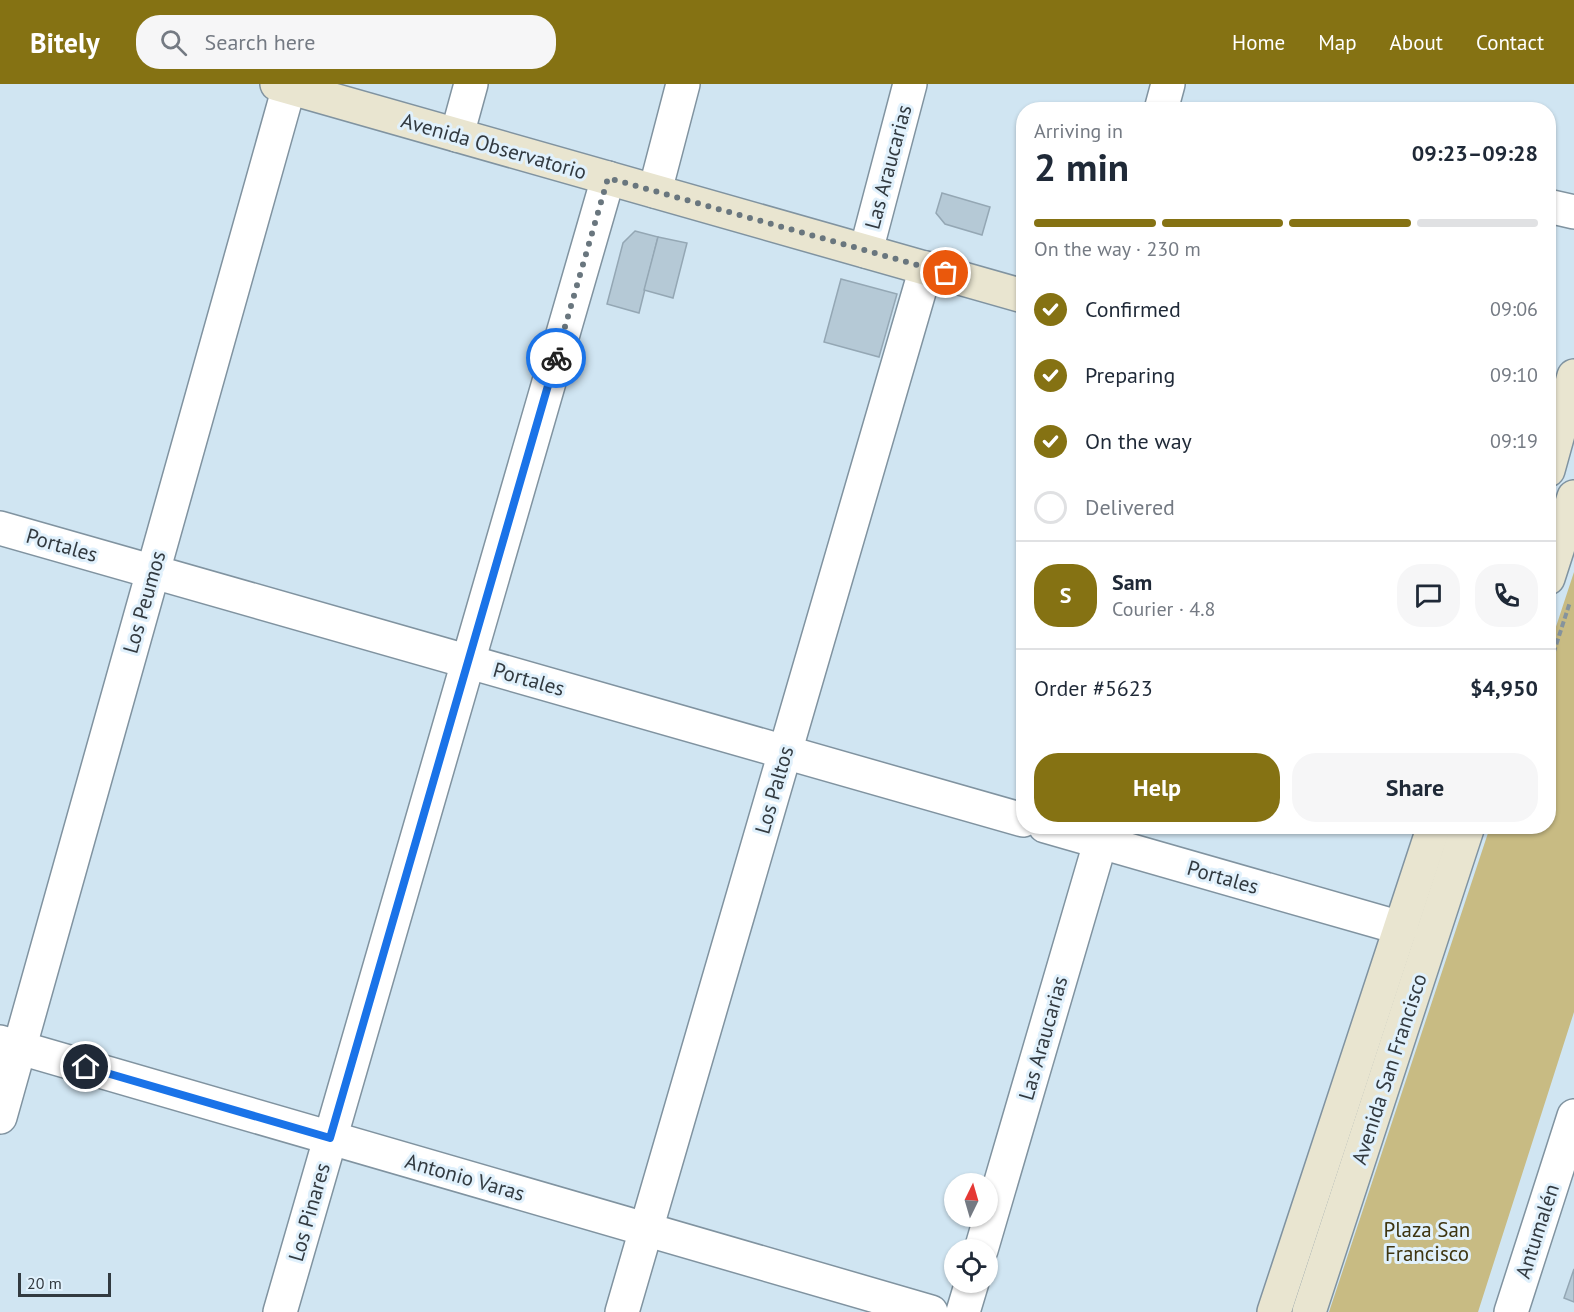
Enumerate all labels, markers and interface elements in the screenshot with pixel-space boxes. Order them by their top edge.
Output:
search box [136,15,556,69]
text: Bitely [30,24,100,61]
icon: search [157,26,190,59]
text: Search here [205,28,316,56]
text: Home [1232,29,1285,56]
text: Map [1318,29,1357,56]
text: About [1390,29,1443,56]
text: Contact [1476,29,1544,56]
street label: Las Araucarias [858,102,918,232]
street label: Avenida Observatorio [398,107,590,185]
text: Arriving in [1034,118,1123,144]
text: 09:23–09:28 [1412,139,1538,167]
text: 2 min [1034,141,1129,192]
text: On the way · 230 m [1034,236,1201,262]
pin [920,247,971,298]
icon: bag [929,256,962,289]
icon: check [1034,293,1067,326]
text: Confirmed [1085,295,1181,323]
text: 09:06 [1490,296,1538,322]
courier [526,328,586,388]
icon: bike [540,342,573,375]
icon: check [1034,359,1067,392]
text: Preparing [1085,361,1175,389]
text: 09:10 [1490,362,1538,388]
icon: check [1034,425,1067,458]
text: On the way [1085,427,1192,455]
text: 09:19 [1490,428,1538,454]
text: Delivered [1085,493,1175,521]
street label: Portales [23,522,101,568]
street label: Los Peumos [116,548,172,656]
button: chat [1397,564,1460,627]
button: phone [1475,564,1538,627]
text: Sam [1112,568,1152,596]
text: S [1060,581,1071,609]
text: Courier · 4.8 [1112,596,1215,622]
street label: Portales [490,656,568,702]
text: Order #5623 [1034,674,1153,702]
text: $4,950 [1470,674,1538,702]
street label: Los Paltos [749,743,799,837]
button: Help [1034,753,1280,822]
button: Share [1292,753,1538,822]
street label: Portales [1184,854,1262,900]
street label: Avenida San Francisco [1345,970,1433,1168]
street label: Las Araucarias [1012,973,1074,1103]
pin [60,1041,111,1092]
icon: home [69,1050,102,1083]
street label: Antonio Varas [402,1147,528,1207]
street label: Los Pinares [282,1160,336,1264]
north arrow [944,1173,998,1227]
map controls [944,1173,998,1293]
street label: Antumalén [1509,1180,1565,1282]
park label: Plaza San Francisco [1384,1216,1470,1267]
button: locate [944,1239,998,1293]
scale bar [18,1270,111,1298]
text: 20 m [27,1273,62,1293]

